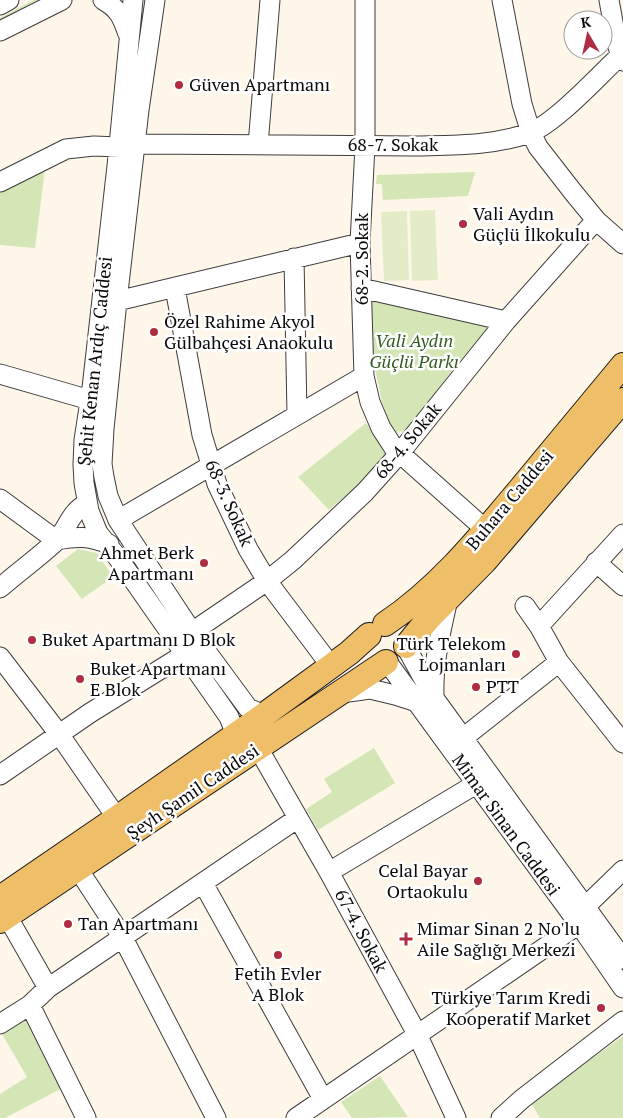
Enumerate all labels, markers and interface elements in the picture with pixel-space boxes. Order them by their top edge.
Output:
north arrow [563,10,613,60]
text: K [579,11,592,32]
place label: Güven Apartmanı [189,72,330,96]
marker: Güven Apartmanı [173,79,185,91]
street label: 68-7. Sokak [348,132,439,156]
place label: Vali Aydın Güçlü İlkokulu [473,201,590,246]
street label: 68-2. Sokak [349,212,373,305]
marker: Vali Aydın Güçlü İlkokulu [457,218,469,230]
street label: Şehit Kenan Ardıç Caddesi [71,255,117,467]
place label: Özel Rahime Akyol Gülbahçesi Anaokulu [164,309,333,354]
marker: Özel Rahime Akyol Gülbahçesi Anaokulu [148,326,160,338]
park label: Vali Aydın Güçlü Parkı [369,328,459,373]
street label: 68-4. Sokak [368,397,447,483]
street label: Buhara Caddesi [460,444,558,555]
street label: 68-3. Sokak [200,456,260,550]
place label: Ahmet Berk Apartmanı [99,540,195,585]
marker: Ahmet Berk Apartmanı [198,557,210,569]
place label: Buket Apartmanı D Blok [42,627,236,651]
place label: Türk Telekom Lojmanları [397,631,506,676]
marker: Buket Apartmanı D Blok [26,634,38,646]
marker: Türk Telekom Lojmanları [510,648,522,660]
place label: Buket Apartmanı E Blok [90,656,226,701]
marker: Buket Apartmanı E Blok [74,673,86,685]
place label: PTT [486,674,519,698]
marker: PTT [470,681,482,693]
street label: Şeyh Şamil Caddesi [122,738,263,844]
street label: Mimar Sinan Caddesi [447,749,566,900]
place label: Celal Bayar Ortaokulu [378,858,468,903]
marker: Celal Bayar Ortaokulu [472,875,484,887]
street label: 67-4. Sokak [330,885,394,977]
place label: Tan Apartmanı [78,911,198,935]
place label: Mimar Sinan 2 No'lu Aile Sağlığı Merkezi [417,916,580,961]
marker: Tan Apartmanı [62,918,74,930]
marker: Mimar Sinan 2 No'lu Aile Sağlığı Merkezi [399,932,413,946]
marker: Fetih Evler A Blok [272,949,284,961]
place label: Fetih Evler A Blok [235,961,322,1006]
place label: Türkiye Tarım Kredi Kooperatif Market [431,985,591,1030]
marker: Türkiye Tarım Kredi Kooperatif Market [595,1002,607,1014]

